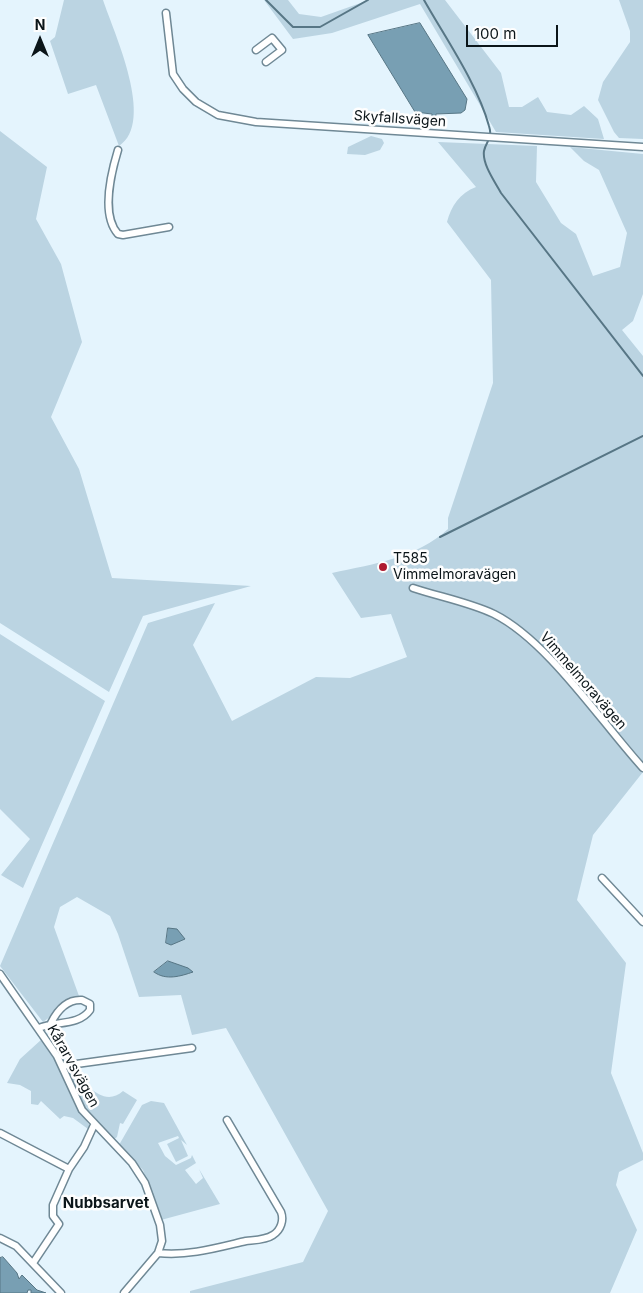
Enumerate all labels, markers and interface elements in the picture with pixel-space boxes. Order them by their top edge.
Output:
north arrow [15,15,65,65]
scale bar [468,15,560,47]
text: N [35,16,45,33]
text: 100 m [474,24,516,43]
street label: Skyfallsvägen [353,107,447,131]
place label: T585 Vimmelmoravägen [393,551,516,584]
marker: T585 Vimmelmoravägen [377,561,389,573]
street label: Vimmelmoravägen [536,629,630,733]
street label: Kårarvsvägen [43,1022,103,1110]
district label: Nubbsarvet [63,1194,149,1212]

